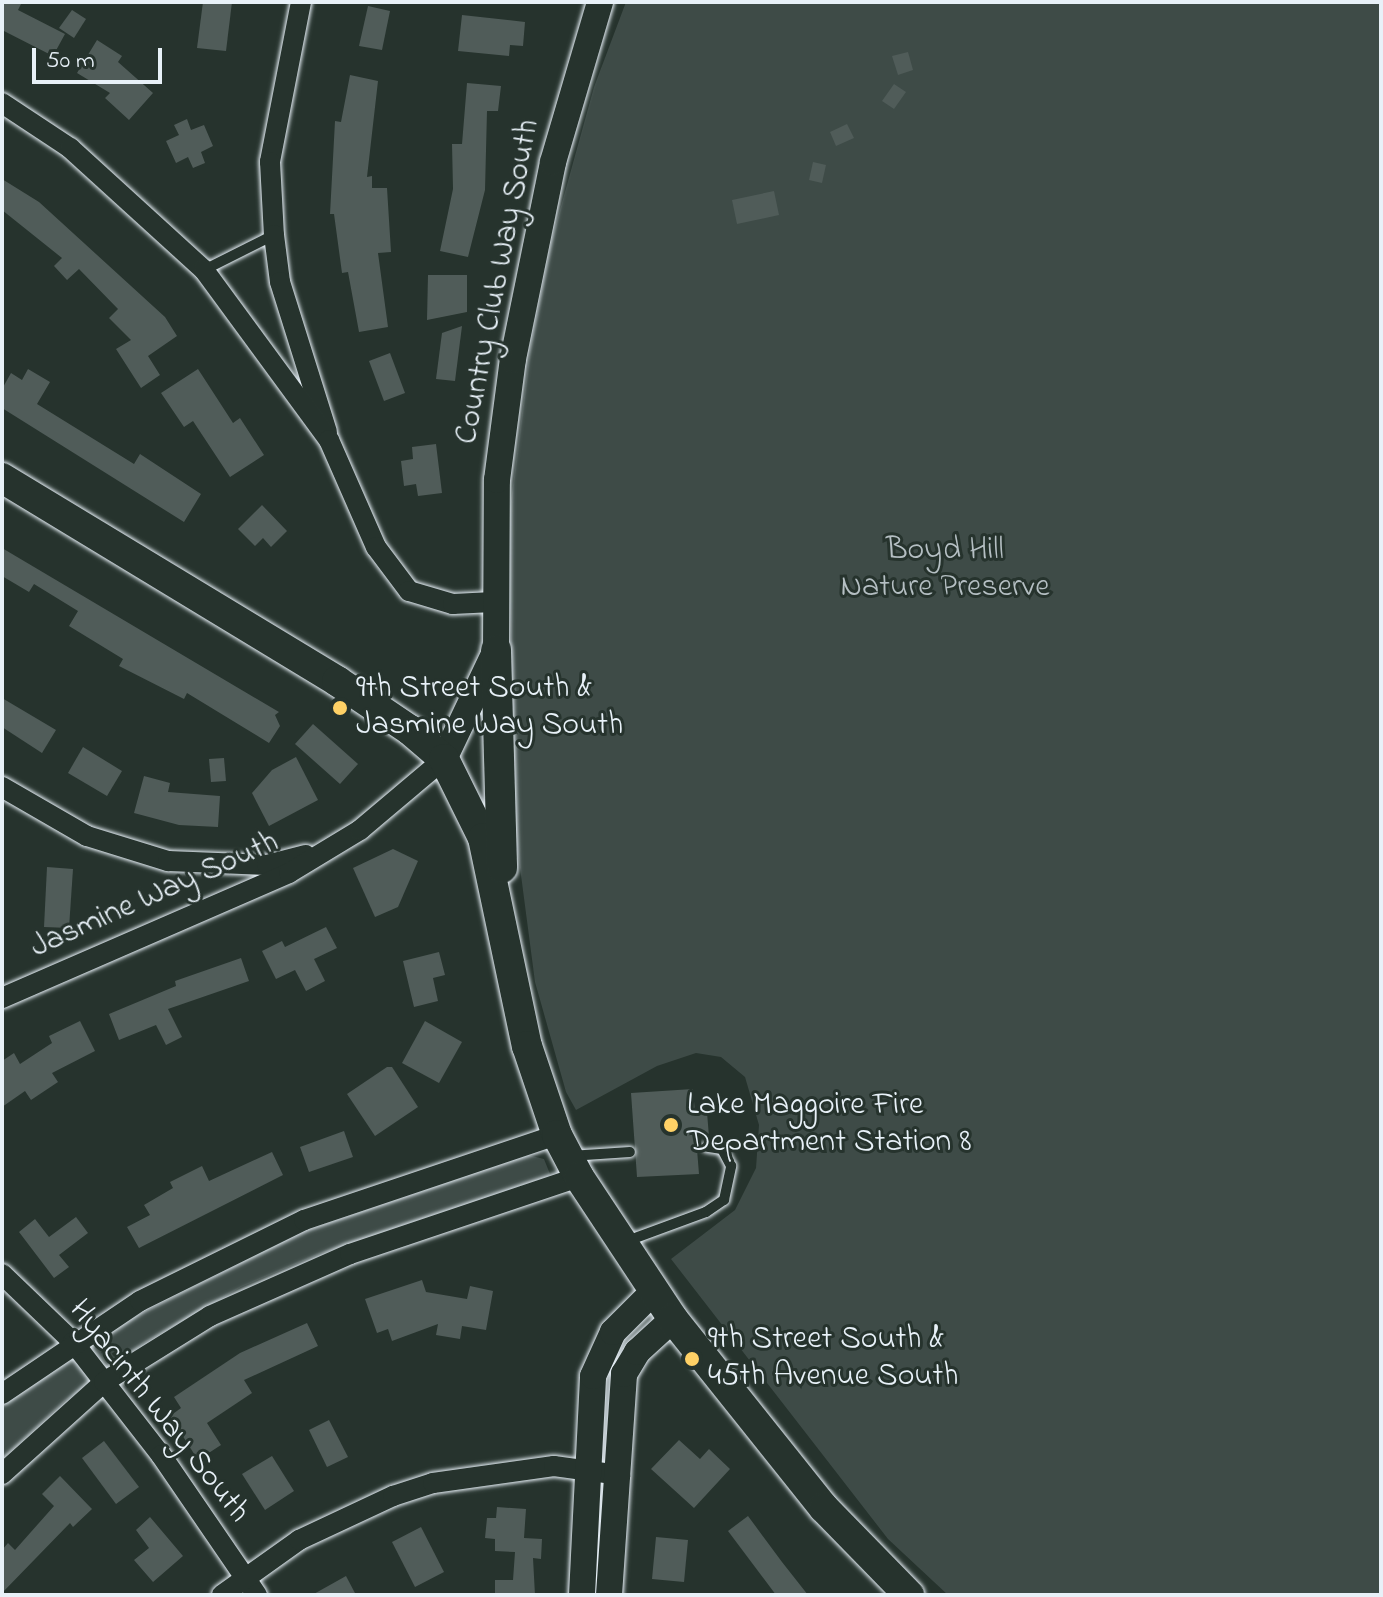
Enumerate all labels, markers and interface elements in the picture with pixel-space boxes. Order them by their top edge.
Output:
scale bar [36,32,166,82]
text: 50 m [46,44,95,79]
street label: Country Club Way South [449,116,549,448]
park label: Boyd Hill Nature Preserve [840,533,1050,608]
place label: 9th Street South & Jasmine Way South [356,671,623,746]
marker: 9th Street South & Jasmine Way South [331,699,349,717]
street label: Jasmine Way South [25,824,285,968]
place label: Lake Maggoire Fire Department Station 8 [687,1088,971,1163]
marker: Lake Maggoire Fire Department Station 8 [662,1116,680,1134]
street label: Hyacinth Way South [59,1293,257,1531]
place label: 9th Street South & 45th Avenue South [708,1322,958,1397]
marker: 9th Street South & 45th Avenue South [683,1350,701,1368]

